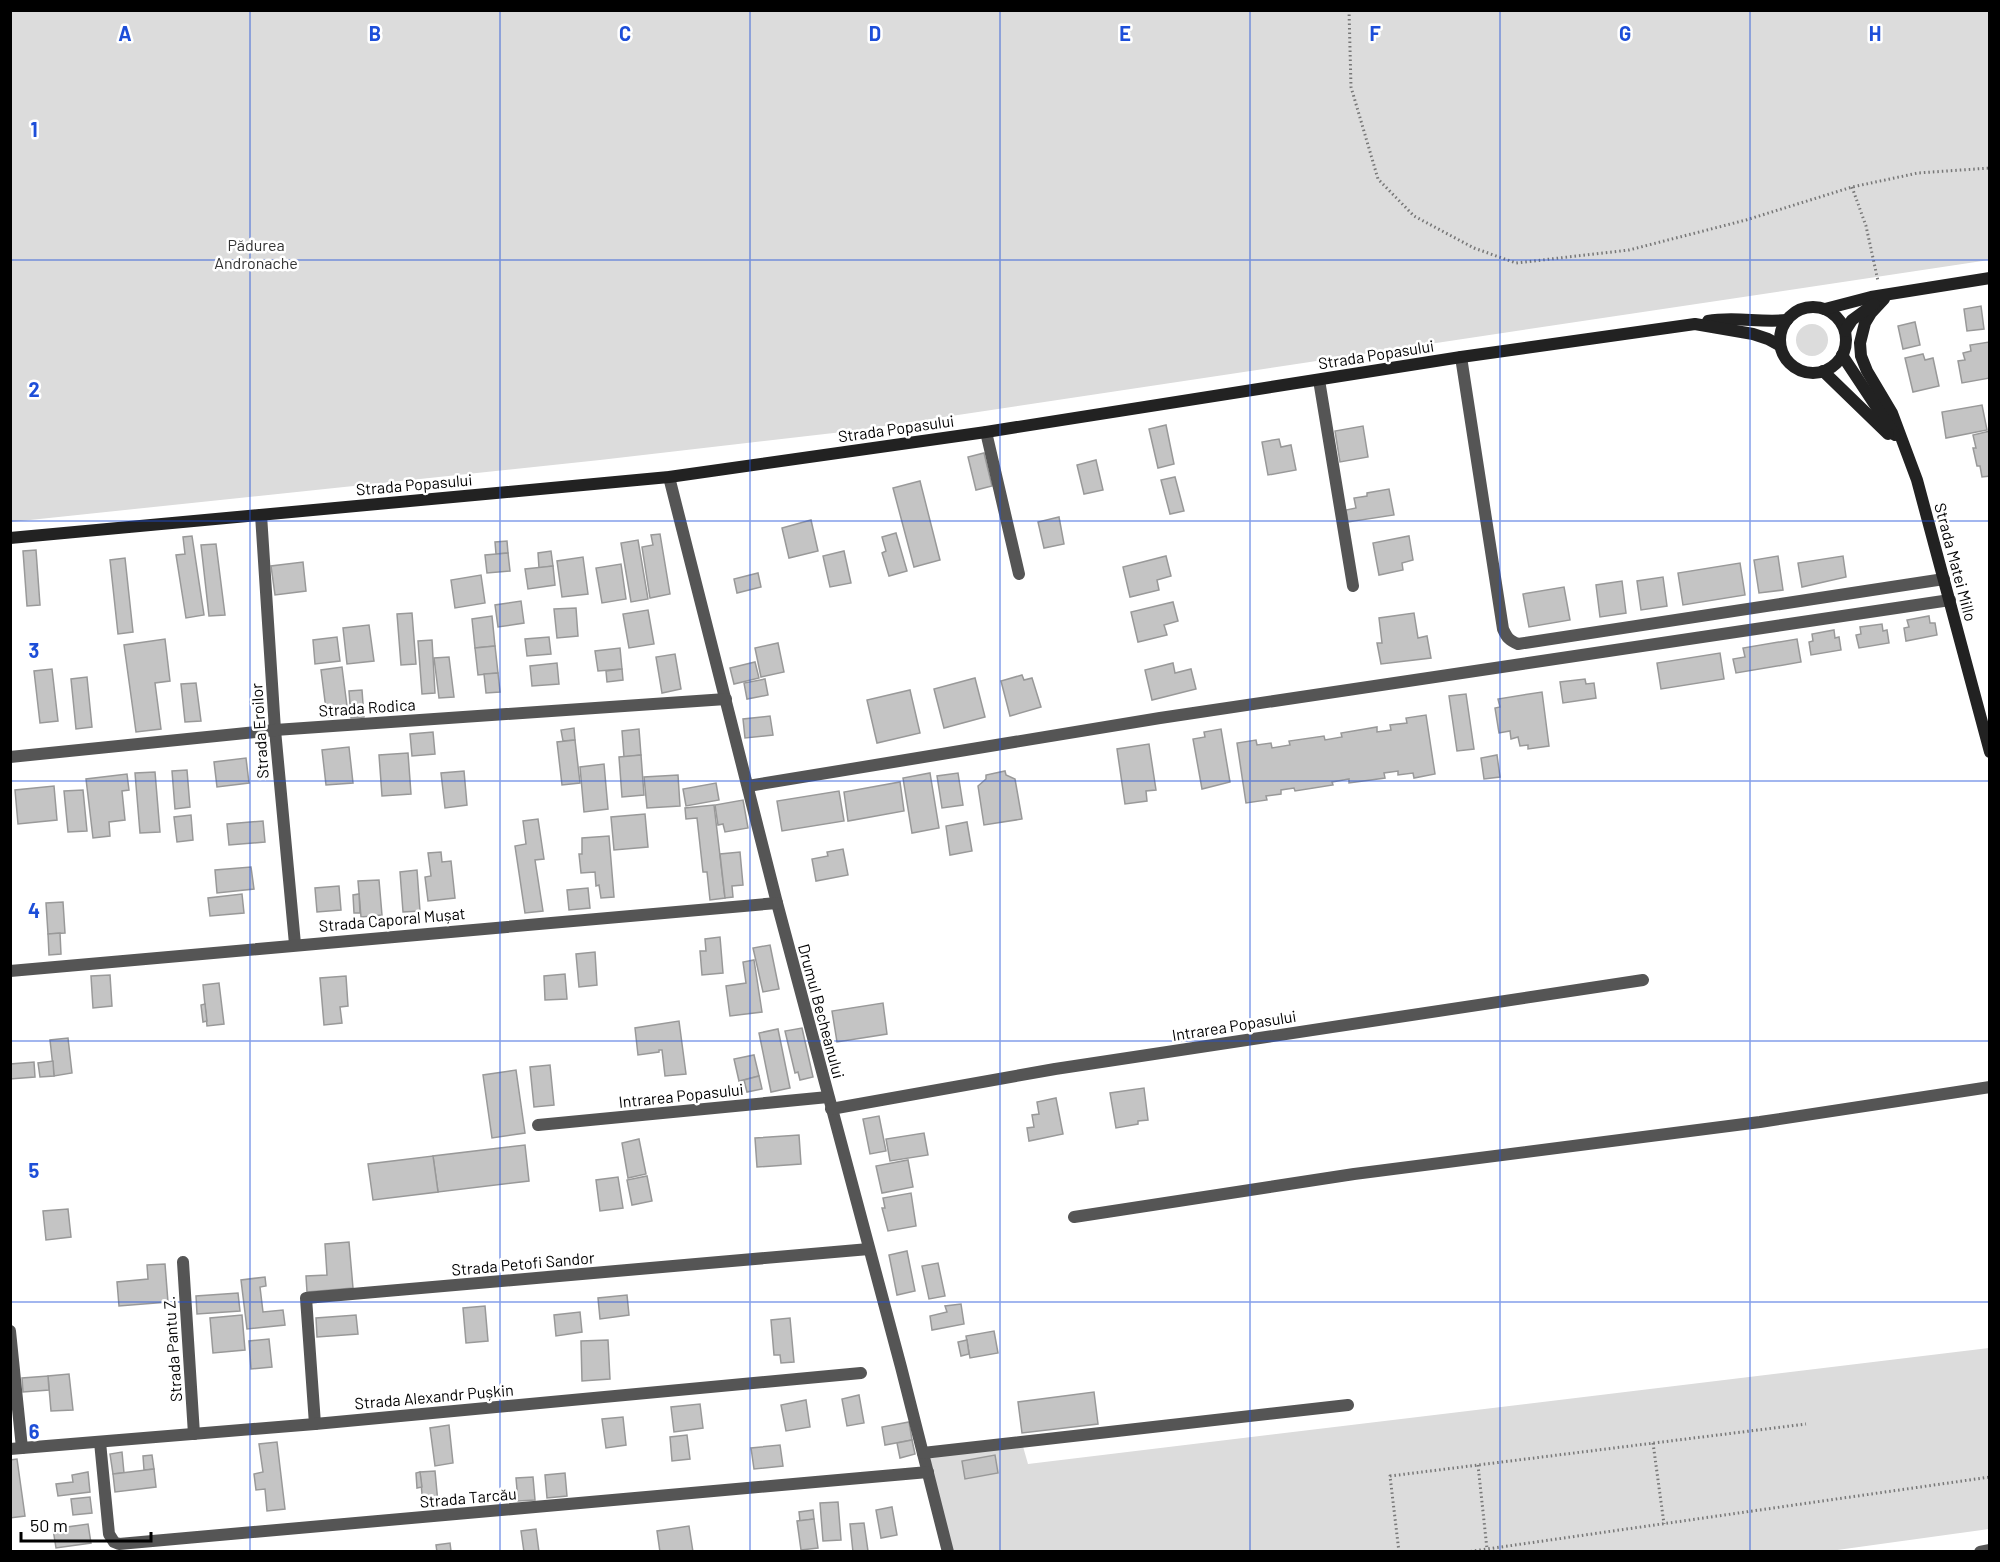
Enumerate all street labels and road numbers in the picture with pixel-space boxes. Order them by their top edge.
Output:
street label: Strada Popasului [1317,335,1435,373]
street label: Strada Popasului [837,410,955,446]
street label: Strada Popasului [355,469,473,499]
street label: Strada Matei Millo [1931,501,1981,623]
street label: Strada Eroilor [246,682,272,779]
street label: Strada Rodica [318,694,416,720]
street label: Strada Caporal Mușat [318,903,466,935]
street label: Drumul Becheanului [795,942,849,1080]
street label: Intrarea Popasului [1170,1006,1298,1044]
street label: Intrarea Popasului [618,1079,744,1111]
street label: Strada Petofi Sandor [451,1247,595,1279]
street label: Strada Pantu Z. [159,1295,185,1403]
street label: Strada Alexandr Pușkin [354,1380,514,1412]
street label: Strada Tarcău [419,1483,517,1511]

